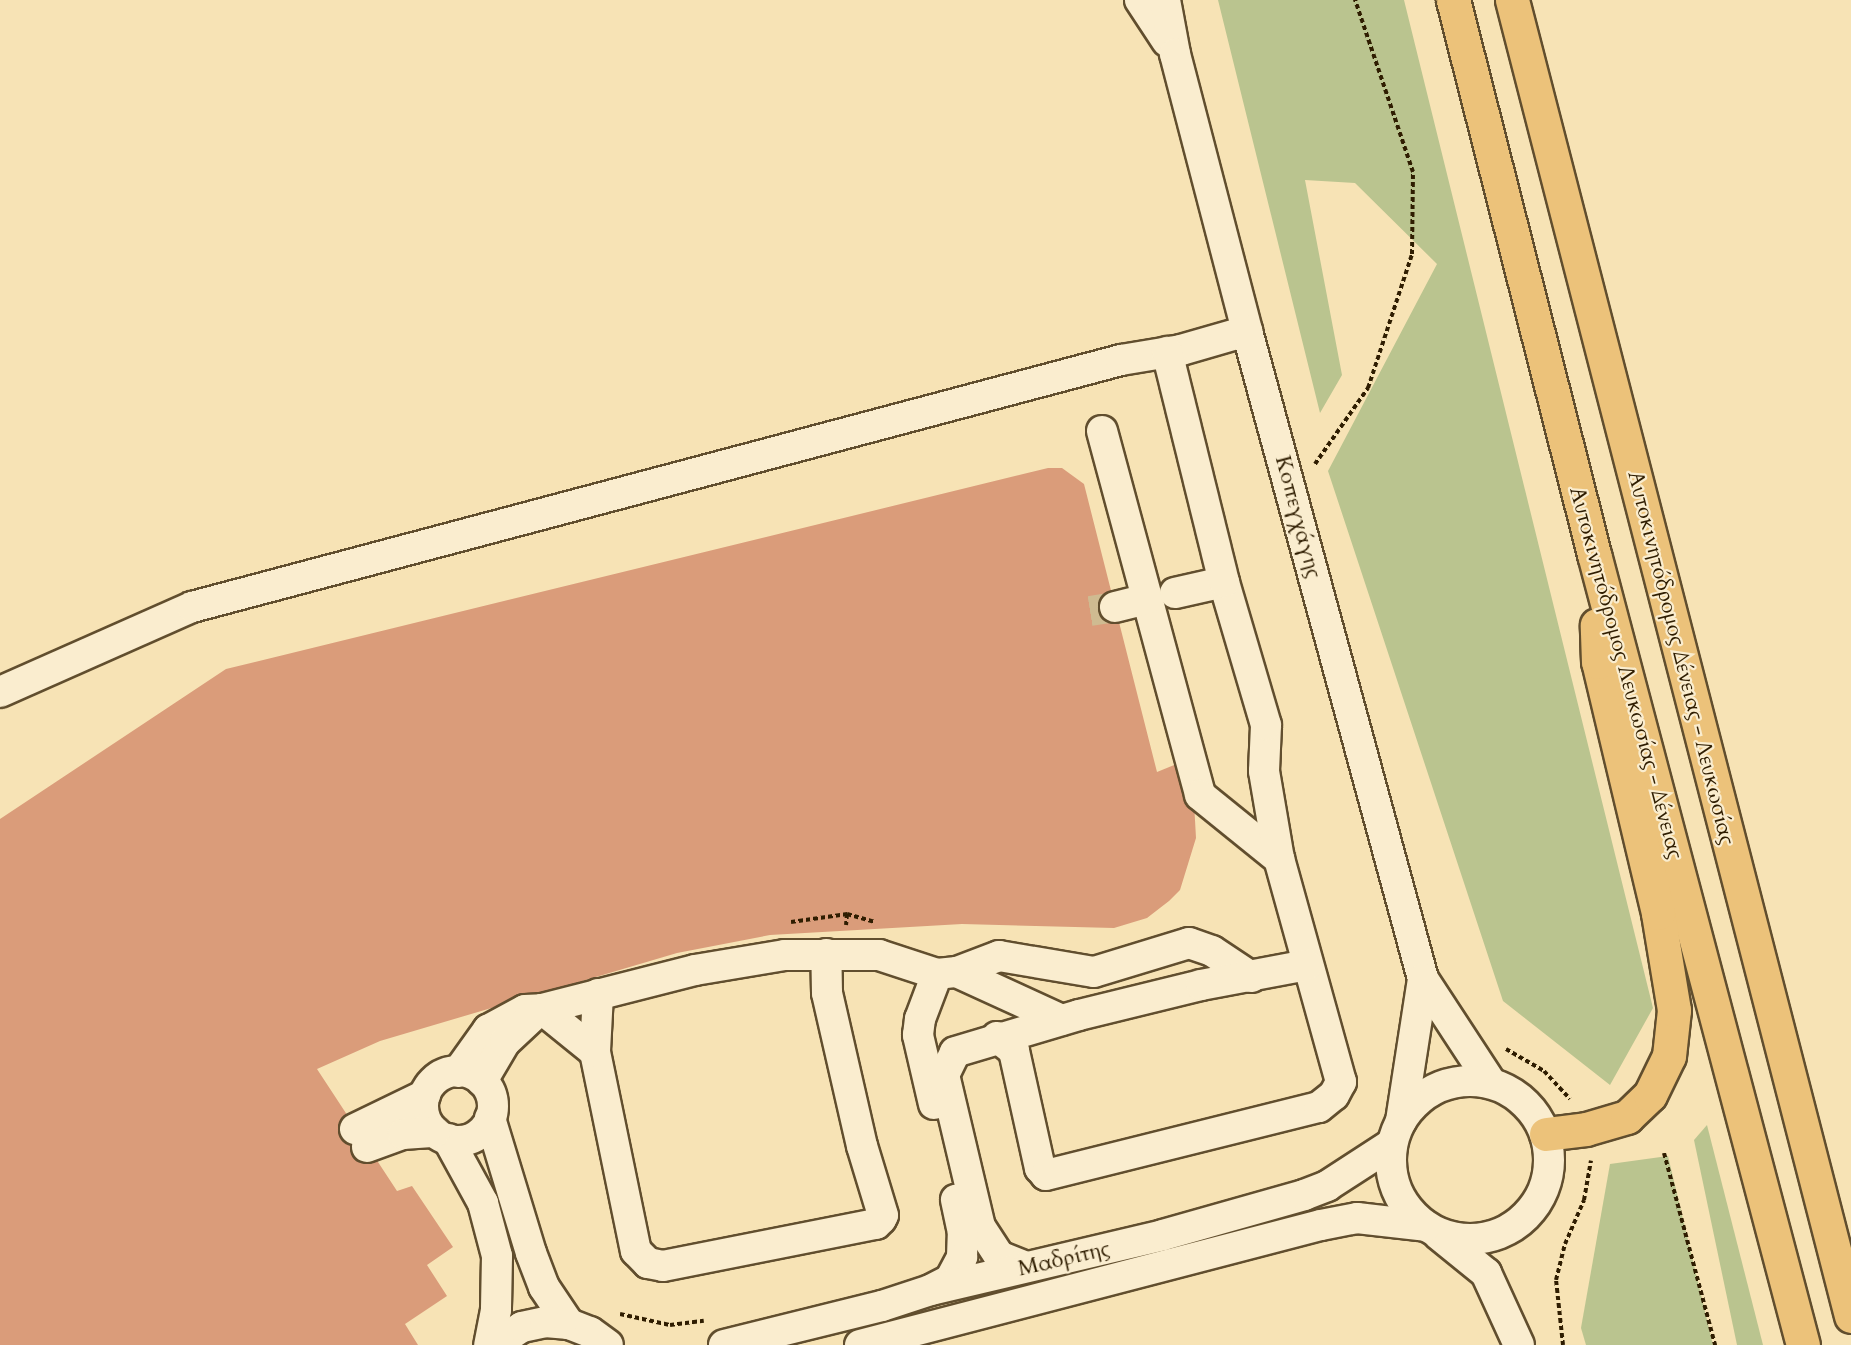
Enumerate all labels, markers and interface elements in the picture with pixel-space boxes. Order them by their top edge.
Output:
street label: Κοπεγχάγης [1269,453,1327,581]
street label: Αυτοκινητόδρομος Δένειας - Λευκωσίας [1622,468,1740,848]
street label: Αυτοκινητόδρομος Λευκωσίας - Δένειας [1563,484,1689,862]
street label: Μαδρίτης [1015,1236,1113,1282]

